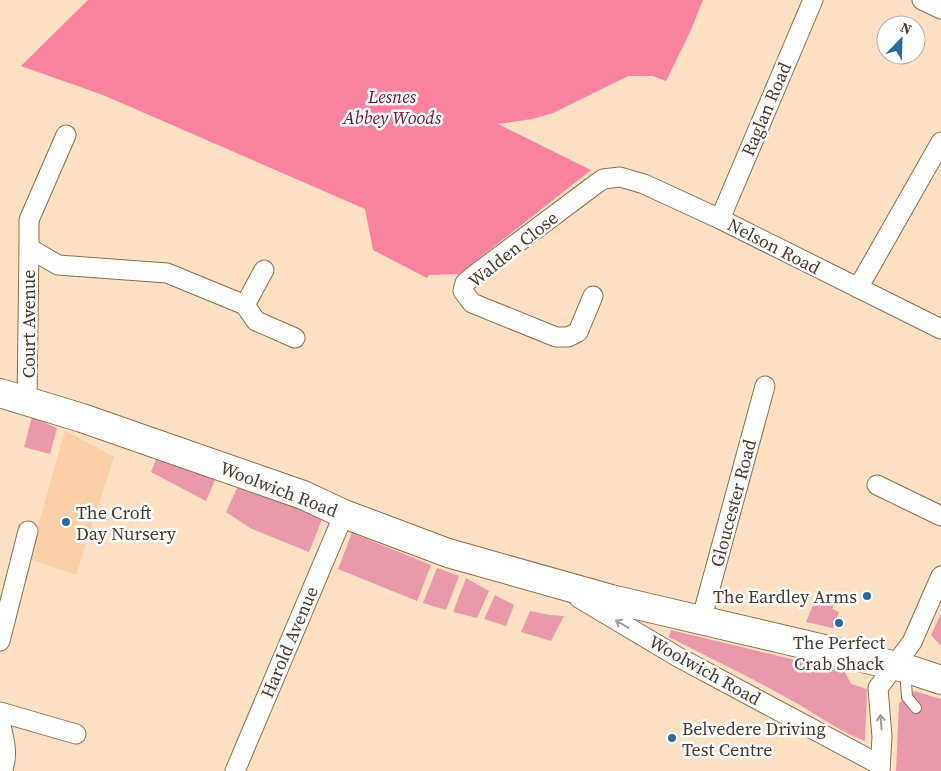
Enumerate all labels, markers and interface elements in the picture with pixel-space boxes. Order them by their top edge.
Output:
north arrow [876,15,926,65]
text: N [897,17,915,39]
street label: Raglan Road [735,58,797,160]
park label: Lesnes Abbey Woods [342,84,442,130]
street label: Walden Close [463,205,563,293]
street label: Nelson Road [723,212,825,280]
street label: Court Avenue [16,270,41,378]
street label: Gloucester Road [704,436,762,570]
street label: Woolwich Road [216,455,342,523]
place label: The Croft Day Nursery [76,500,177,546]
marker: The Croft Day Nursery [60,516,72,528]
street label: Harold Avenue [254,582,324,702]
place label: The Eardley Arms [713,584,857,609]
marker: The Eardley Arms [861,590,873,602]
marker: The Perfect Crab Shack [833,617,845,629]
one-way arrow [616,618,630,628]
street label: Woolwich Road [645,629,765,711]
place label: The Perfect Crab Shack [793,630,885,676]
one-way arrow [876,715,885,731]
place label: Belvedere Driving Test Centre [682,716,826,762]
marker: Belvedere Driving Test Centre [666,732,678,744]

